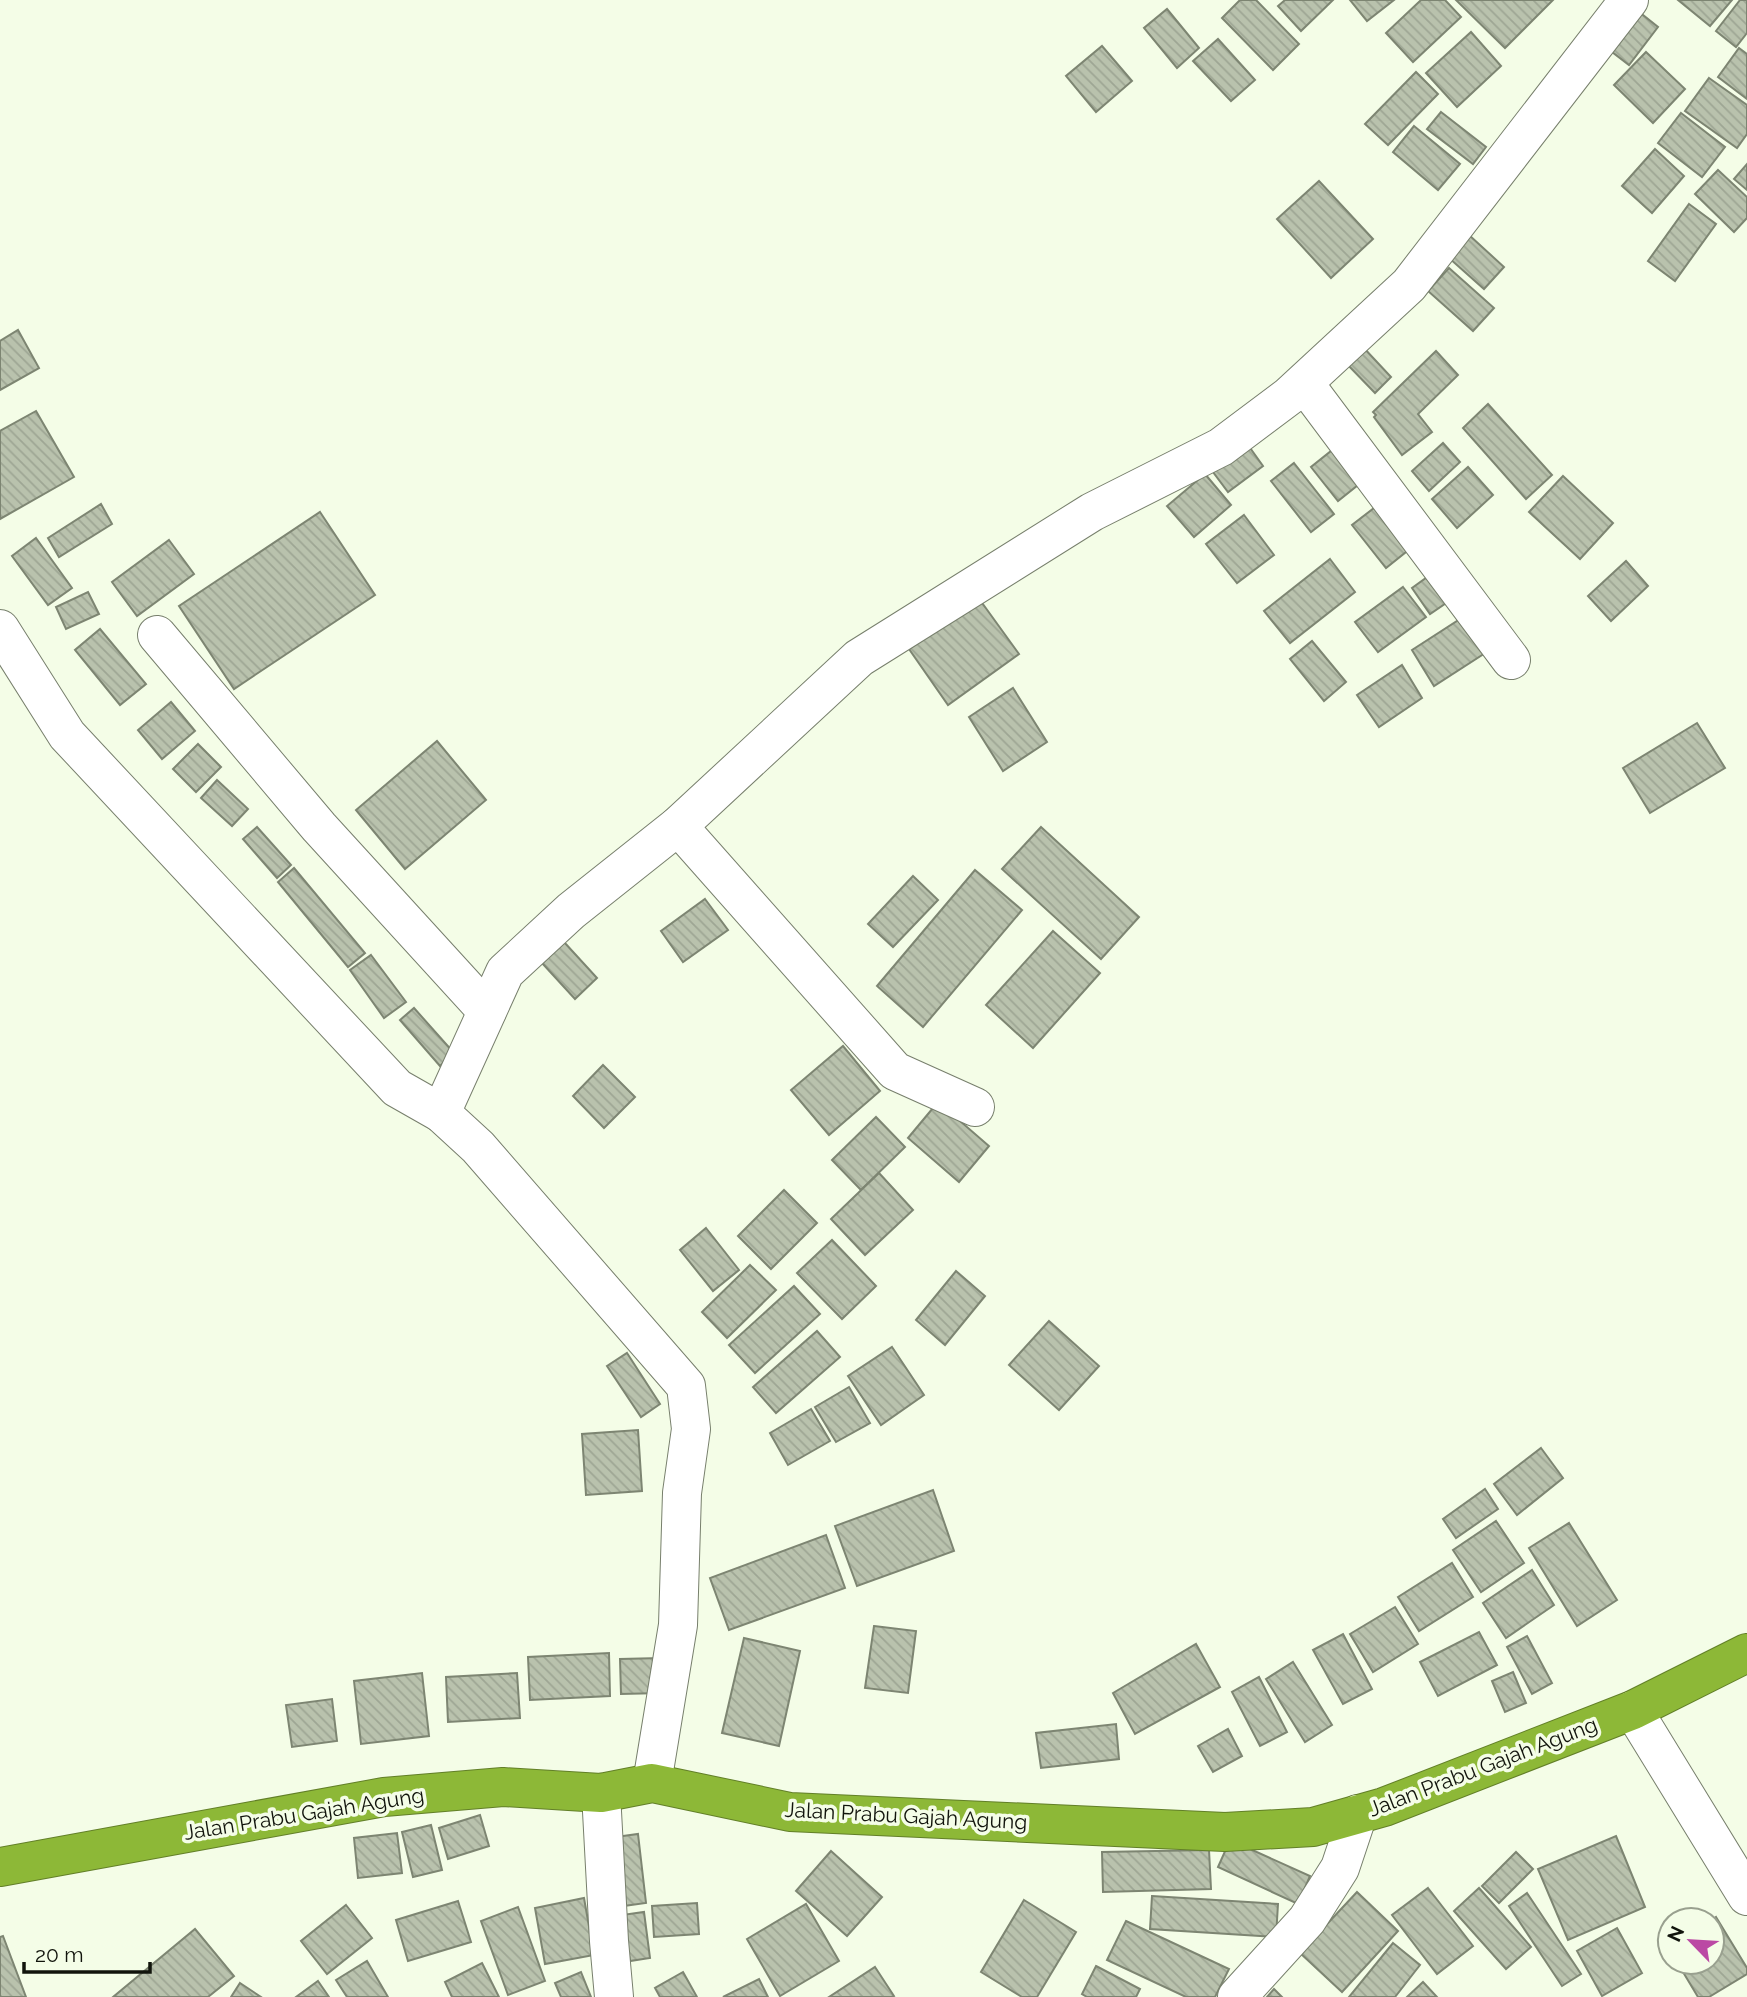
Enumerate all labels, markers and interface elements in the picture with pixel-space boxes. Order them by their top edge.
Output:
street label: Jalan Prabu Gajah Agung [1365,1711,1601,1822]
street label: Jalan Prabu Gajah Agung [182,1782,426,1845]
street label: Jalan Prabu Gajah Agung [784,1797,1028,1834]
north arrow [1656,1906,1726,1976]
text: N [1663,1923,1689,1945]
scale bar [24,1930,150,1974]
text: 20 m [35,1942,83,1967]

